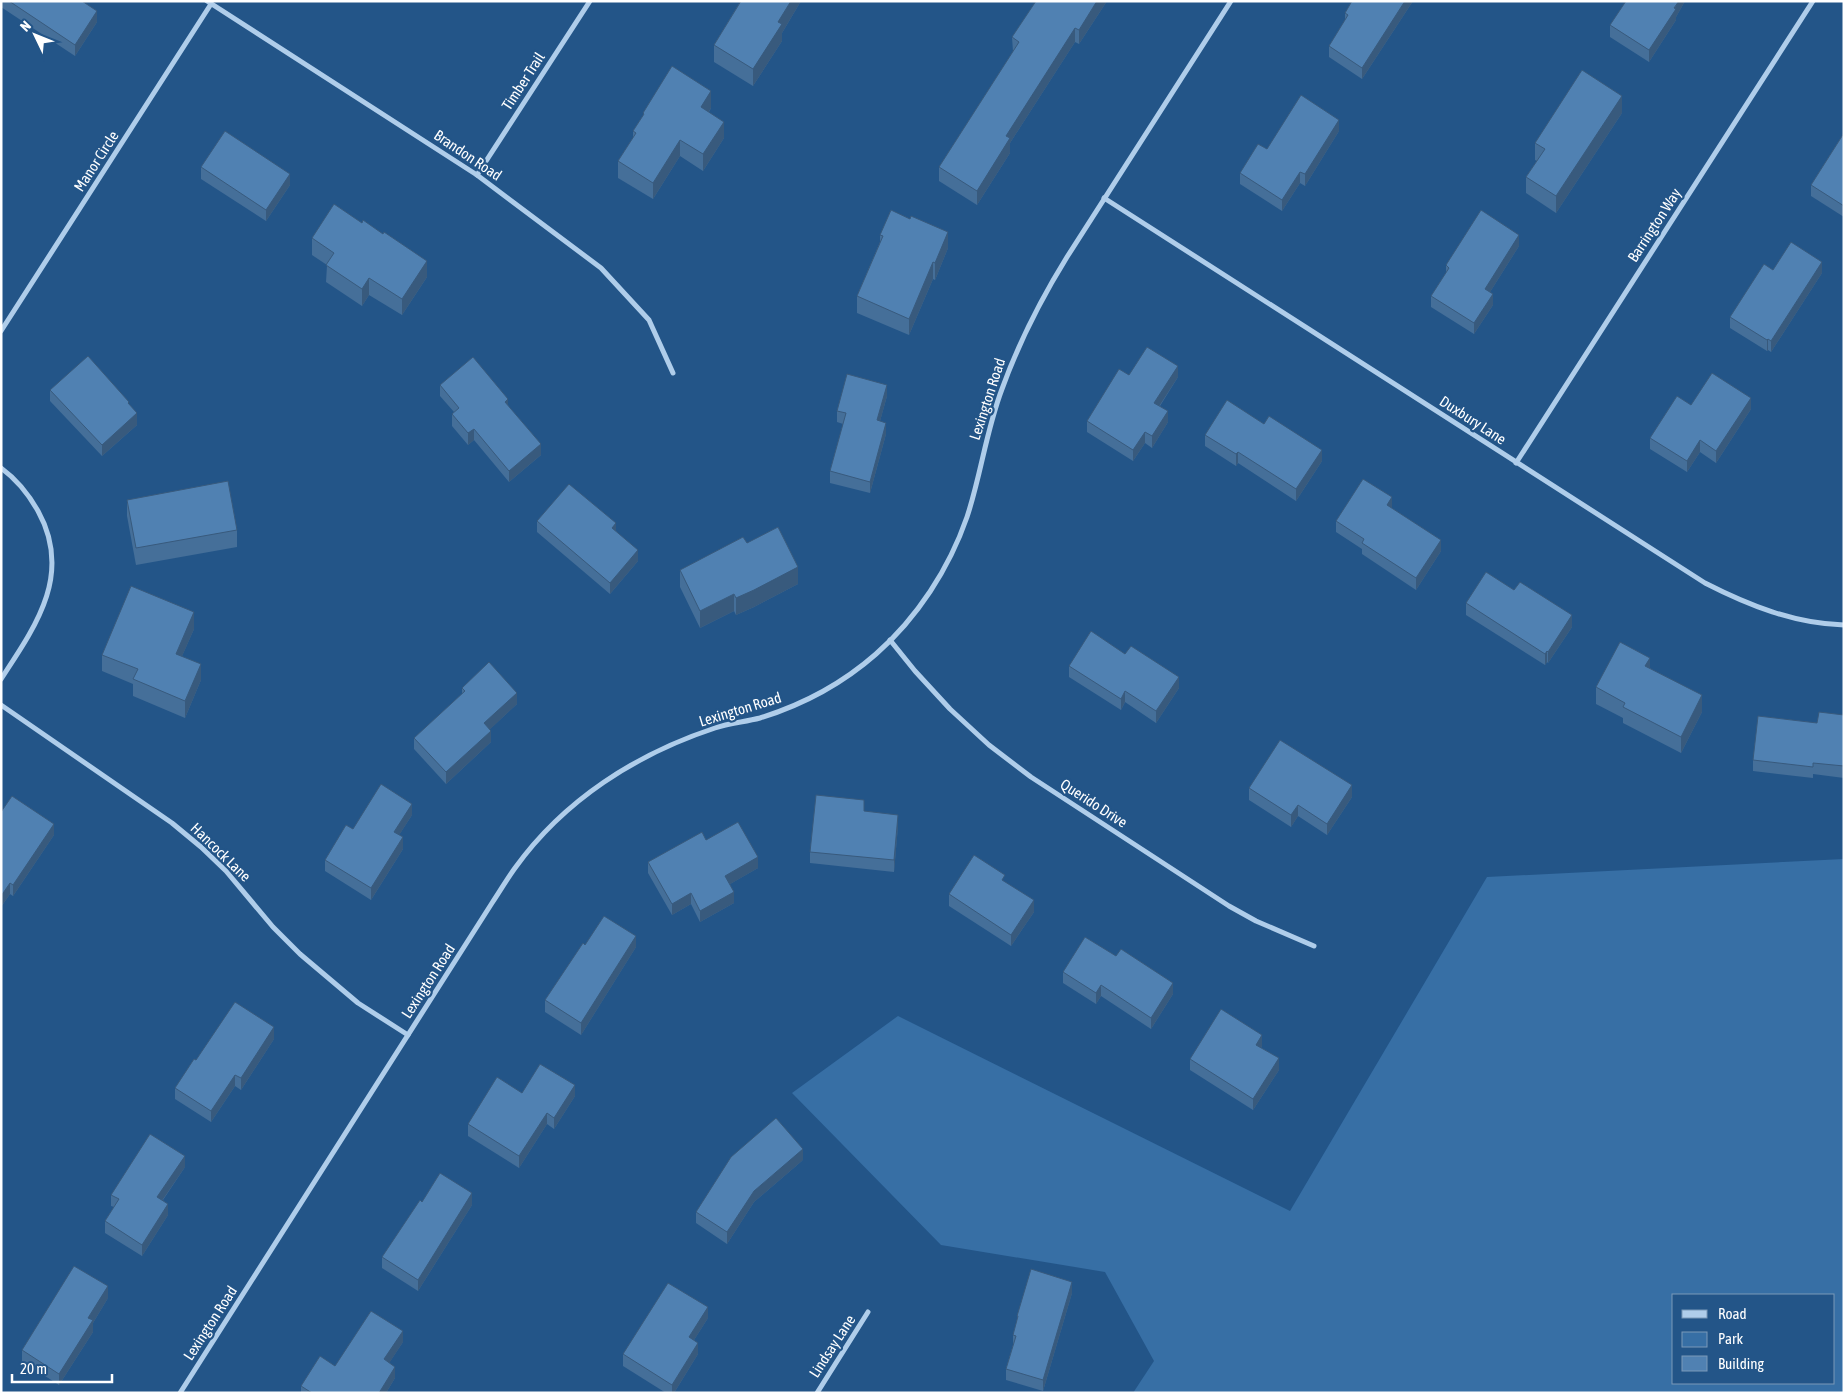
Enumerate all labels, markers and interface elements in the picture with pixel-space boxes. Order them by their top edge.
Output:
north arrow [10,10,60,60]
text: N [17,18,34,35]
street label: Timber Trail [498,49,548,113]
street label: Brandon Road [431,126,505,184]
street label: Manor Circle [70,127,122,194]
street label: Barrington Way [1624,185,1684,265]
street label: Lexington Road [966,356,1008,442]
street label: Duxbury Lane [1437,392,1509,448]
street label: Lexington Road [697,688,783,730]
street label: Querido Drive [1057,775,1131,831]
street label: Hancock Lane [188,819,255,885]
street label: Lexington Road [398,941,458,1021]
street label: Lexington Road [180,1283,240,1363]
legend [1672,1294,1835,1384]
text: Road [1718,1305,1747,1322]
street label: Lindsay Lane [806,1311,859,1380]
text: Park [1718,1330,1743,1347]
scale bar [12,1352,112,1384]
text: Building [1718,1355,1764,1372]
text: 20 m [20,1360,47,1377]

